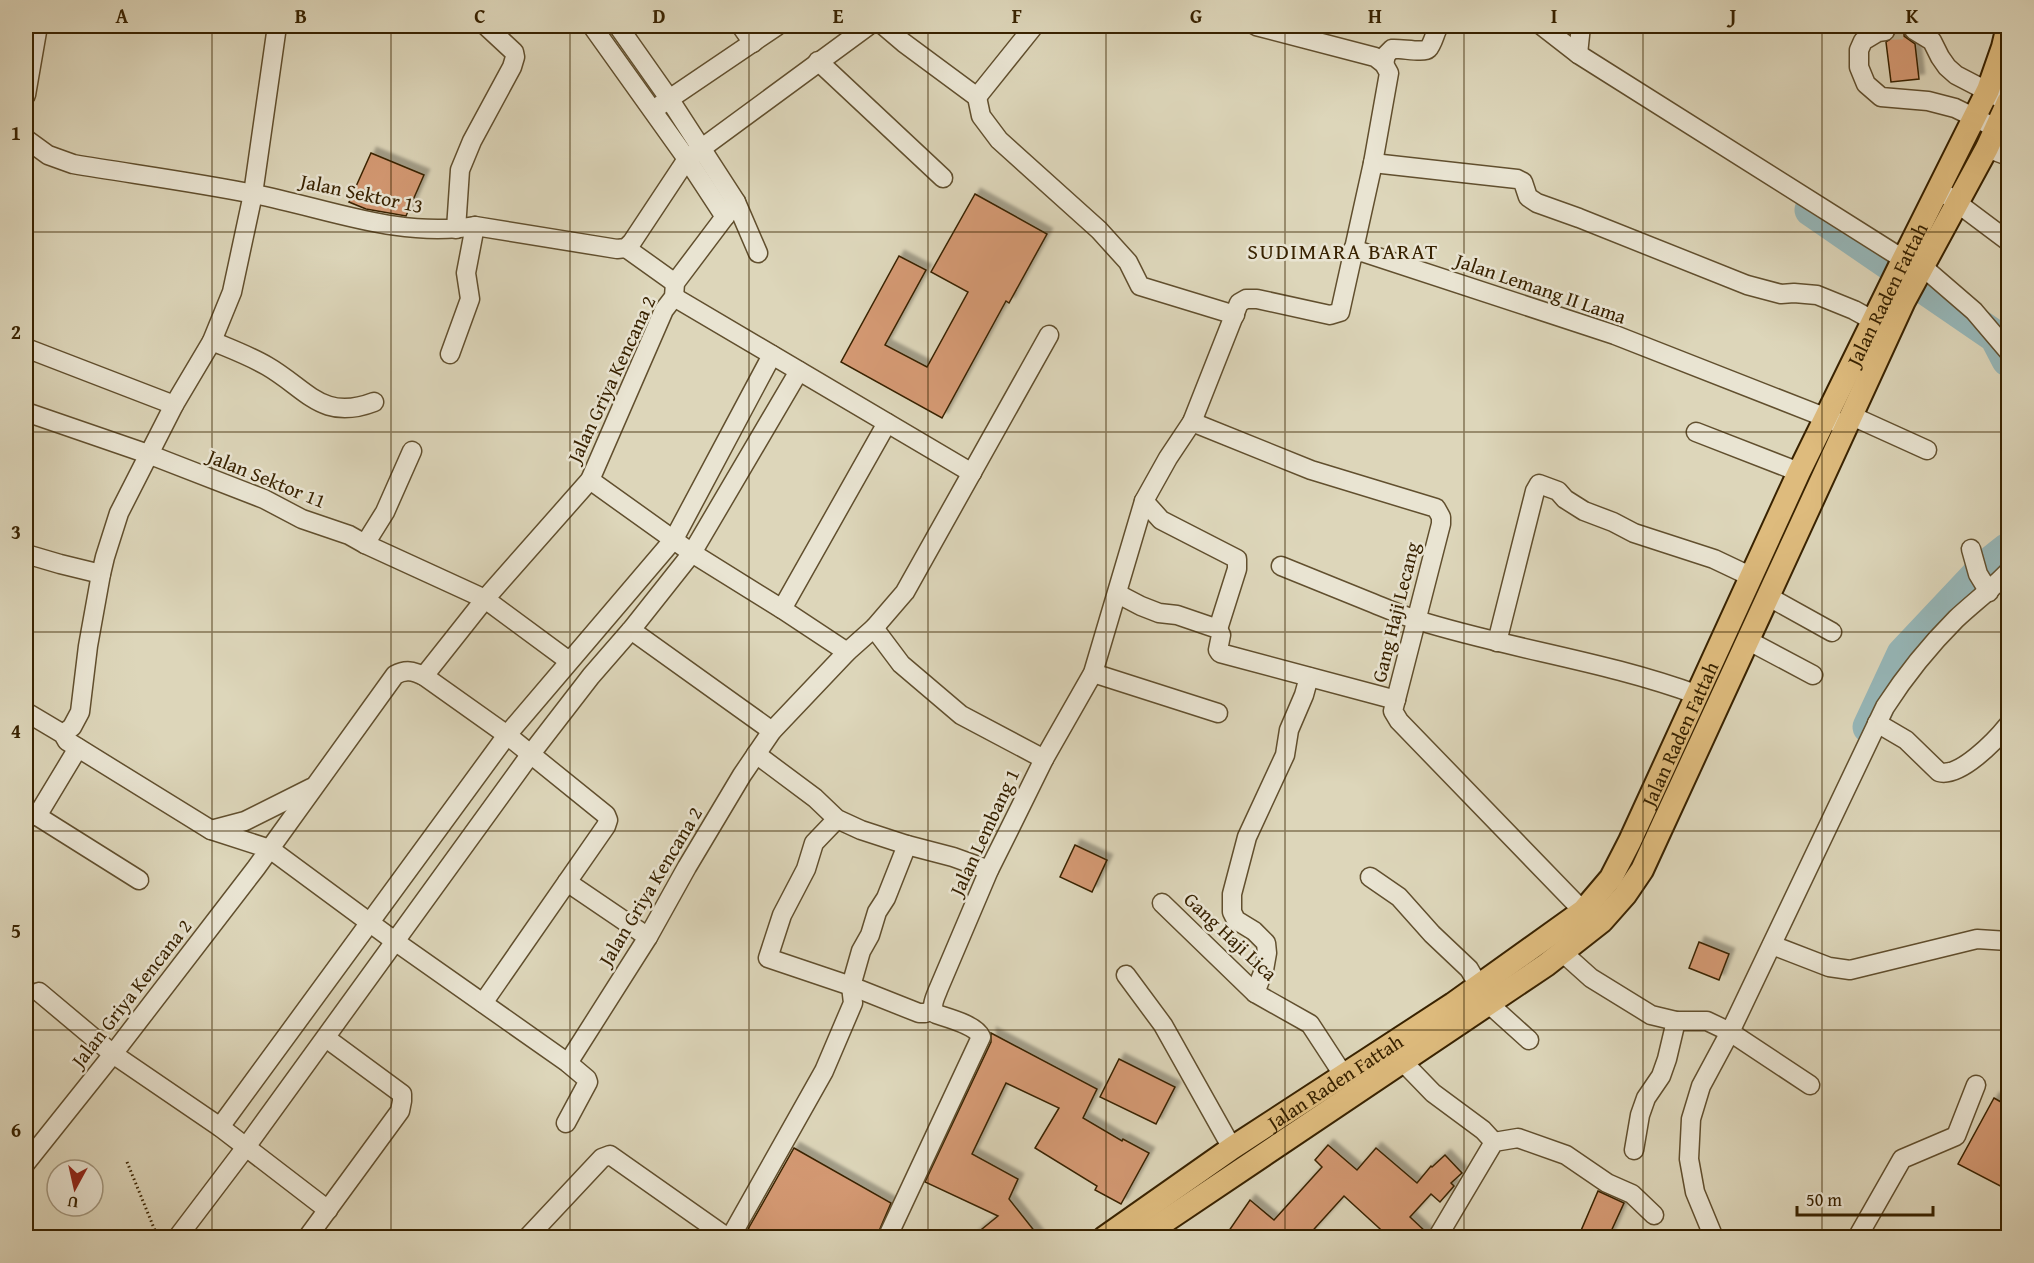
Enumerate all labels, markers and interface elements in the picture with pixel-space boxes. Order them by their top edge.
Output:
text: A [116,1,129,30]
text: B [295,1,307,30]
text: C [474,1,486,30]
text: D [652,1,666,30]
text: E [833,1,844,30]
text: F [1012,1,1022,30]
text: G [1190,1,1202,30]
text: H [1368,1,1382,30]
text: I [1551,1,1557,30]
text: J [1727,1,1737,30]
text: K [1906,1,1919,30]
text: 1 [11,118,21,147]
street label: Jalan Sektor 13 [295,165,426,220]
street label: Jalan Raden Fattah [1837,218,1934,373]
district label: SUDIMARA BARAT [1247,235,1439,267]
street label: Jalan Lemang II Lama [1449,244,1631,331]
street label: Jalan Griya Kencana 2 [558,291,662,470]
text: 2 [11,317,21,346]
street label: Jalan Sektor 11 [201,440,330,515]
text: 3 [11,517,21,546]
street label: Gang Haji Lecang [1364,539,1426,685]
street label: Jalan Raden Fattah [1632,657,1725,814]
text: 4 [11,716,21,745]
street label: Jalan Lembang 1 [941,764,1026,903]
street label: Jalan Griya Kencana 2 [589,801,709,974]
street label: Gang Haji Lica [1178,885,1285,987]
street label: Jalan Griya Kencana 2 [62,913,198,1076]
text: 5 [11,916,21,945]
street label: Jalan Raden Fattah [1259,1026,1408,1138]
text: 6 [11,1115,21,1144]
north arrow [45,1158,105,1218]
scale bar [1797,1179,1934,1217]
text: 50 m [1806,1186,1842,1213]
text: U [66,1190,80,1215]

